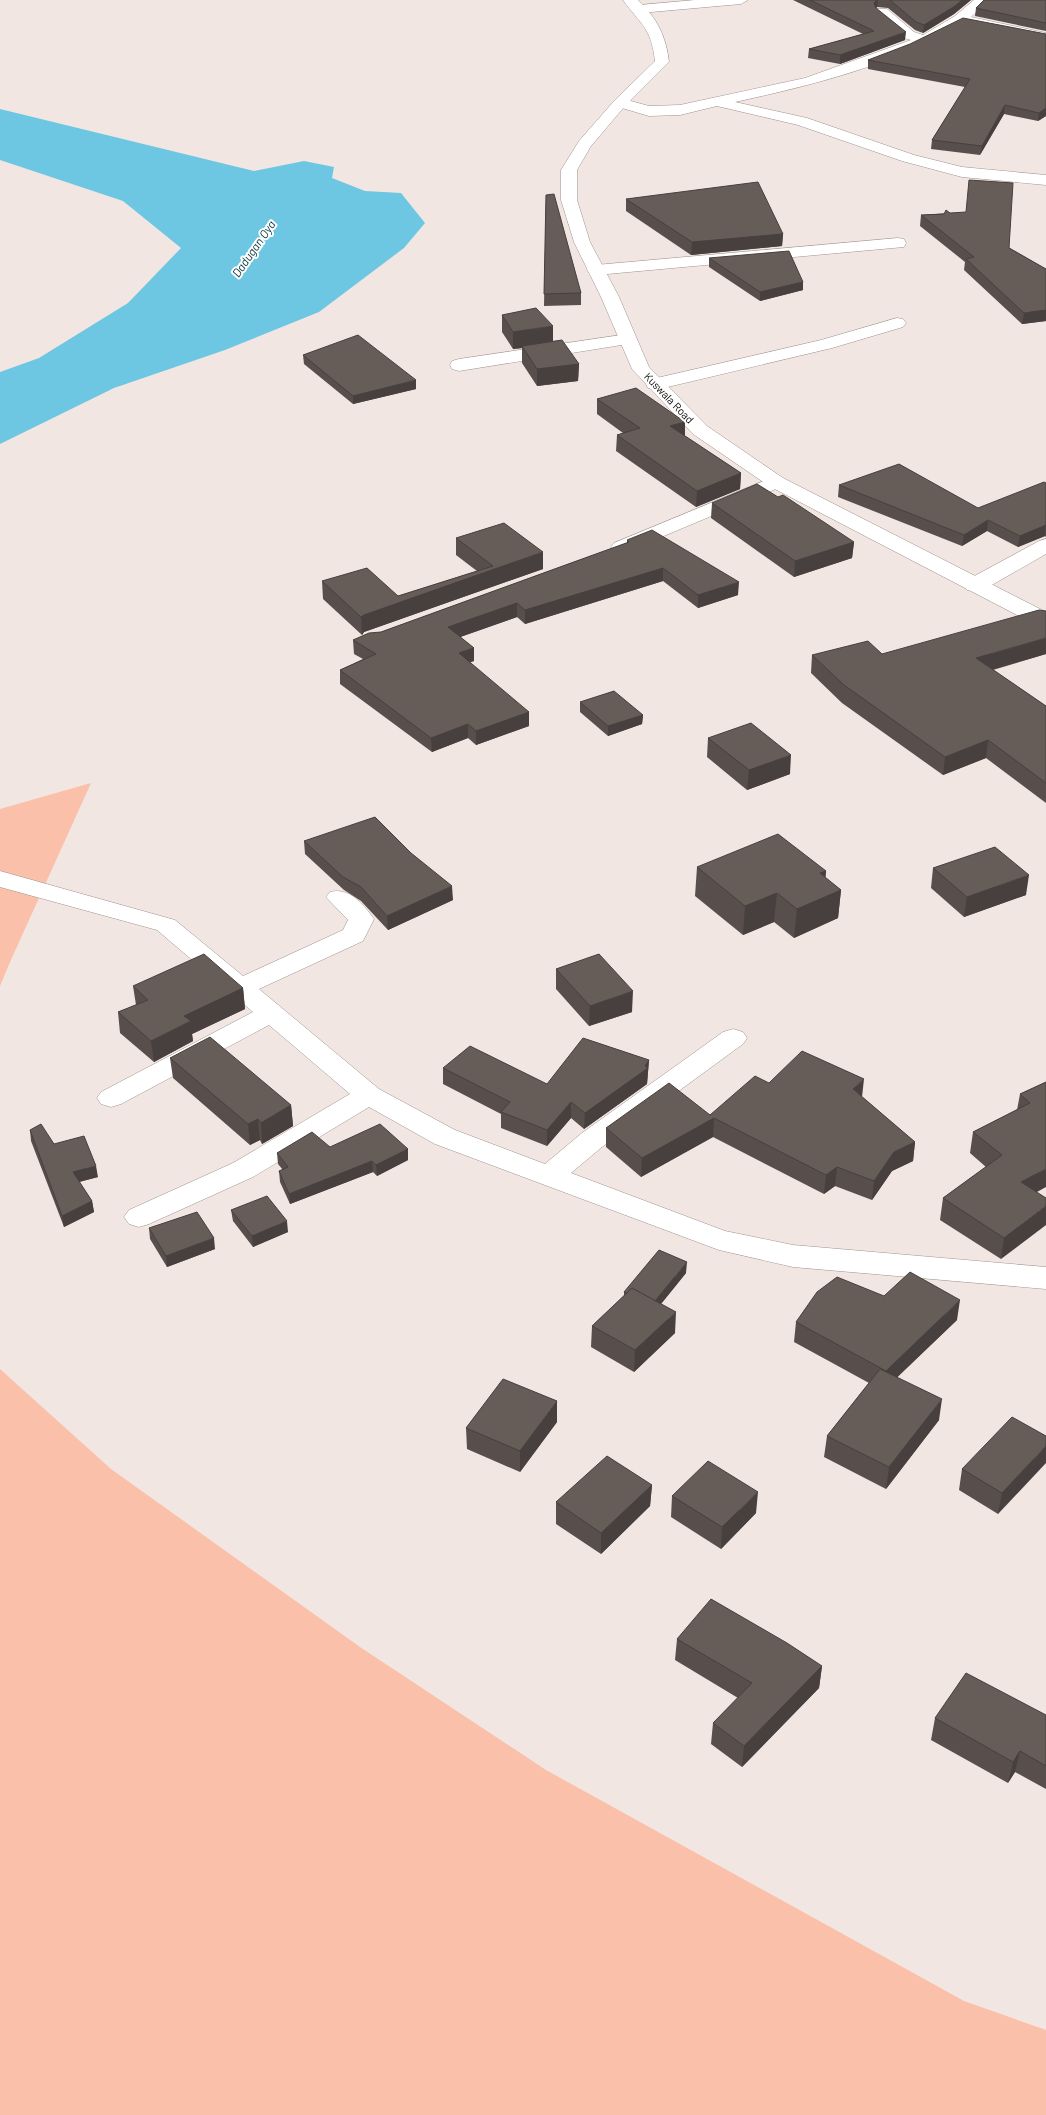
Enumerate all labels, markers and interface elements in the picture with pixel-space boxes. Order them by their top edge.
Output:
water label: Dadugan Oya [229,217,278,279]
street label: Kuswala Road [642,370,697,426]

